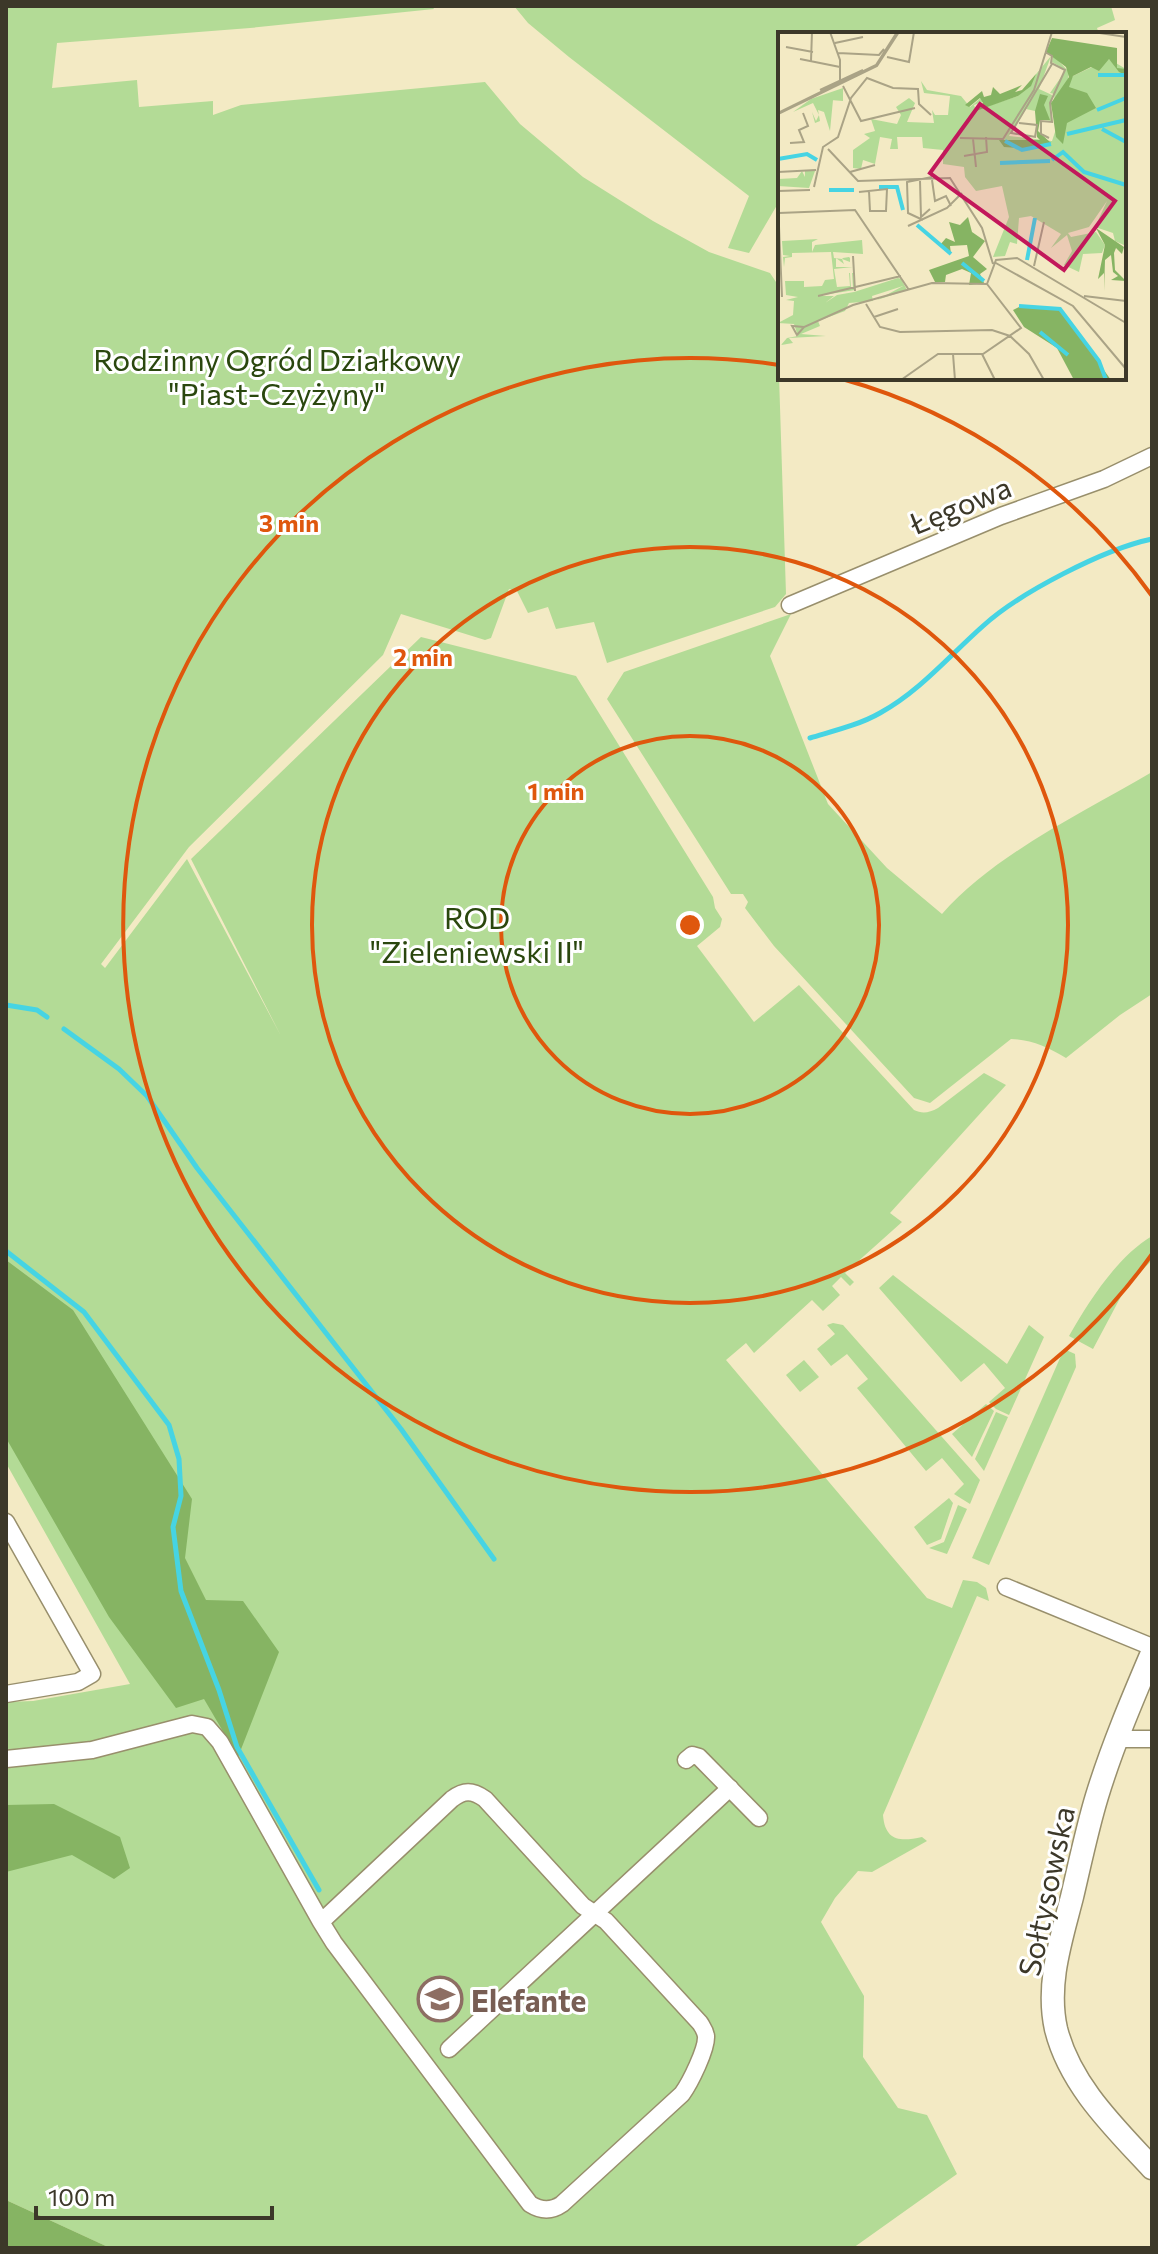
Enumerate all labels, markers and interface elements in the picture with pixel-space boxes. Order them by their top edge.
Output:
inset map [778,32,1126,380]
park label: Rodzinny Ogród Działkowy "Piast-Czyżyny" [93,340,461,411]
street label: Łęgowa [903,467,1016,541]
text: 3 min [259,508,319,537]
text: 2 min [393,642,453,671]
text: 1 min [528,776,584,805]
park label: ROD "Zieleniewski II" [370,898,584,969]
centre of rings [676,911,704,939]
street label: Sołtysowska [1009,1803,1081,1979]
school or university icon: Elefante [416,1975,464,2023]
place label: Elefante [471,1981,586,2018]
scale bar [36,2170,272,2220]
text: 100 m [48,2182,115,2211]

